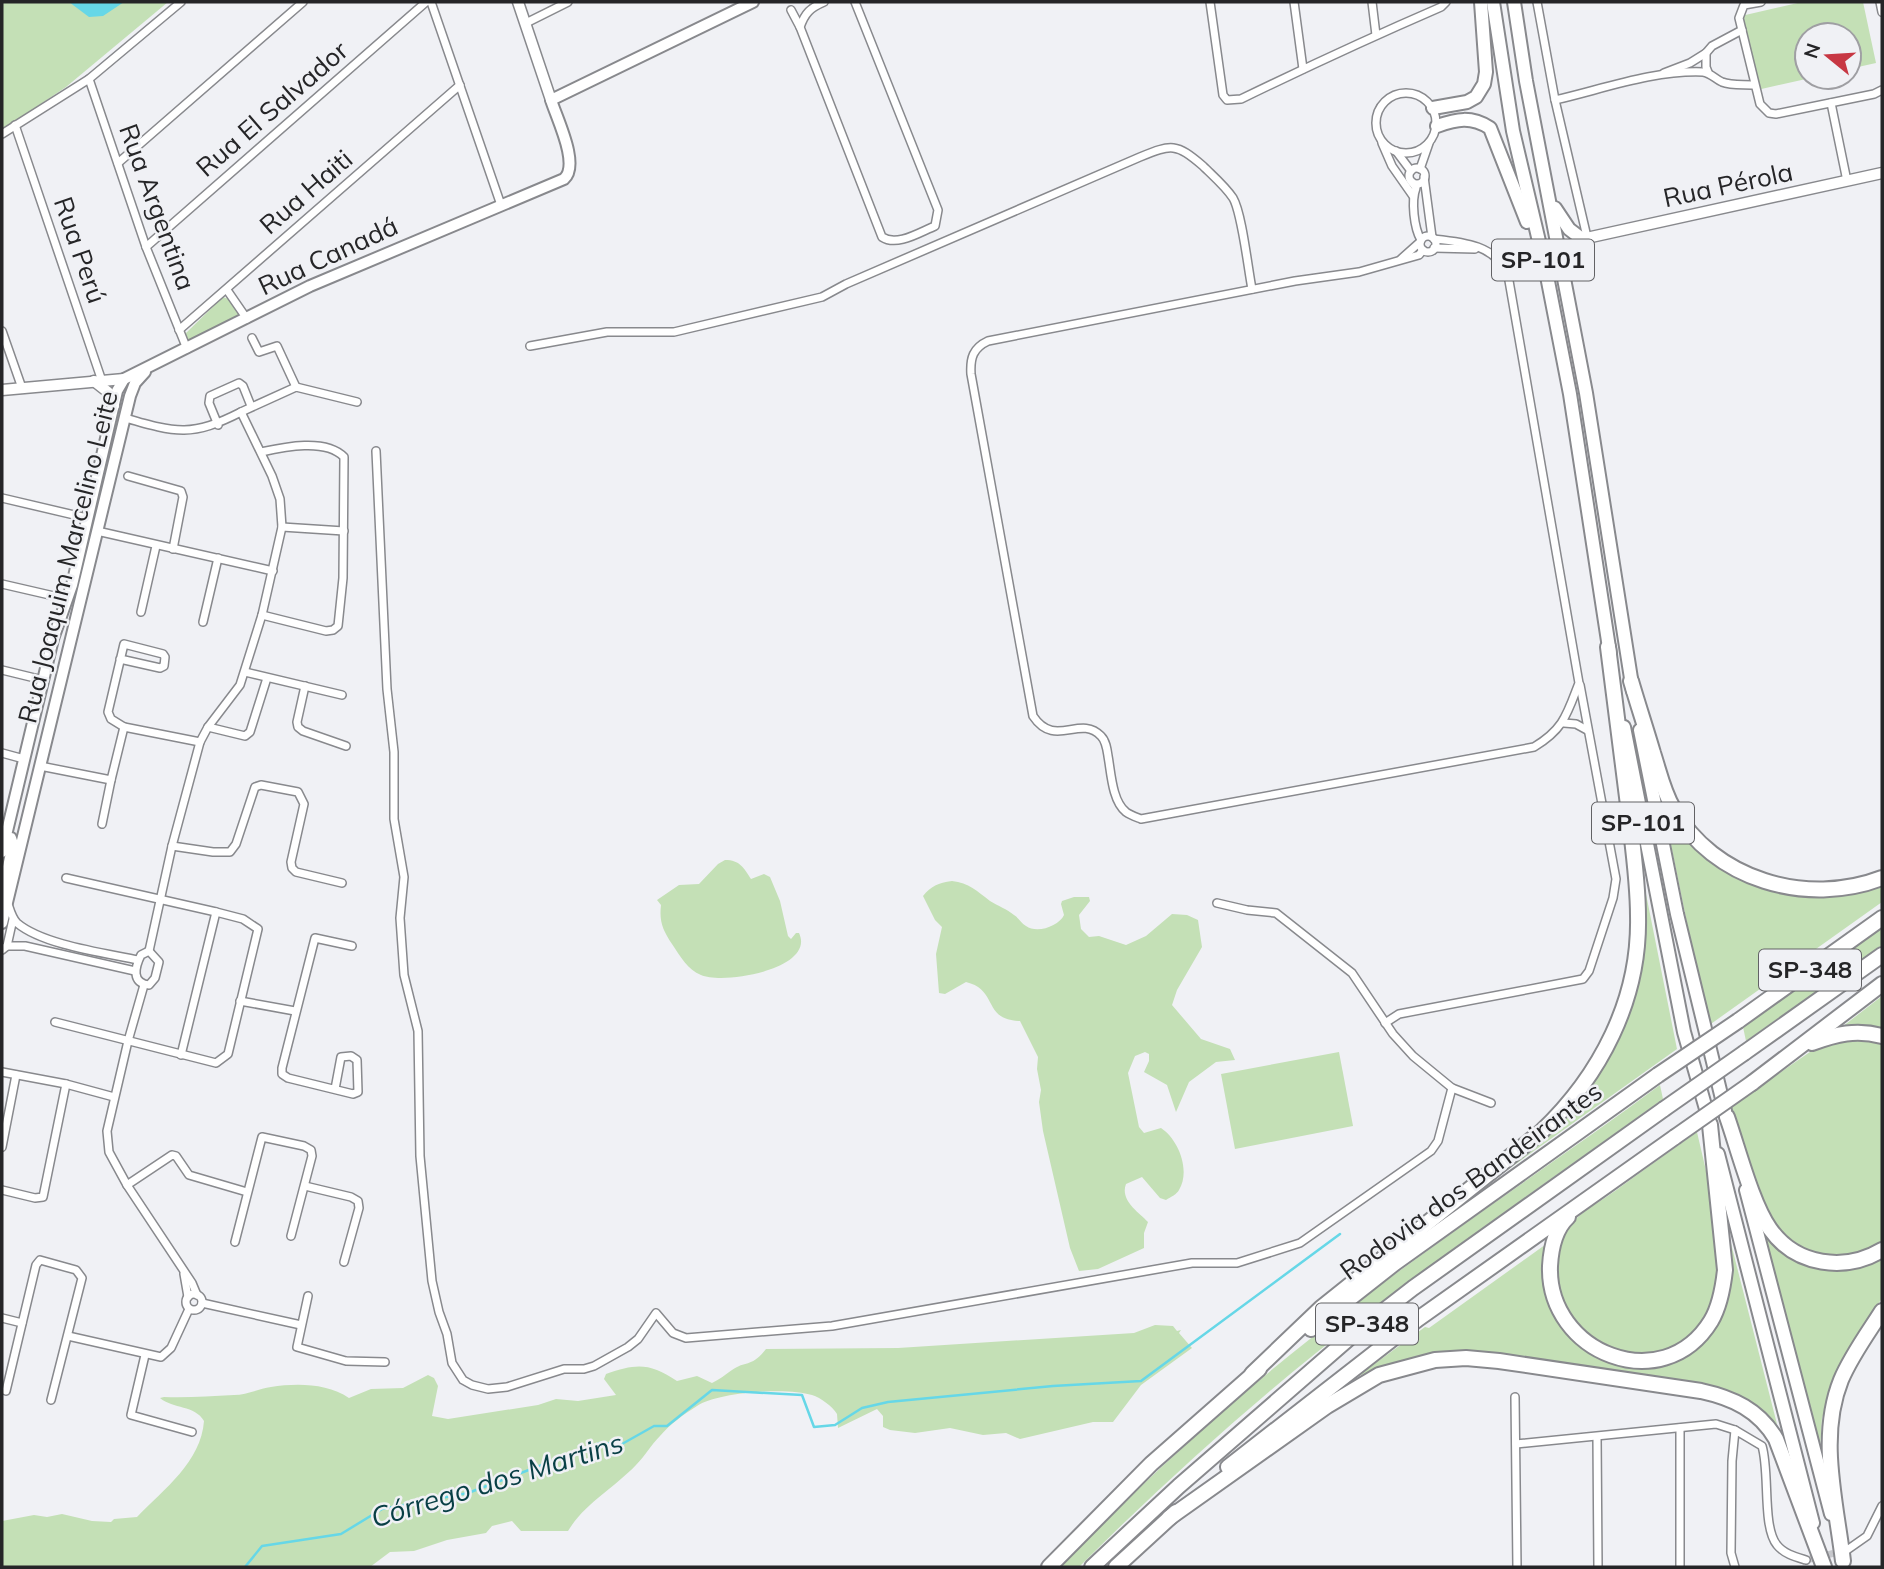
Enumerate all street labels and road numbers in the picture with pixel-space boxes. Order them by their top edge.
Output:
street label: Rua El Salvador [189,33,355,184]
street label: Rua Argentina [112,119,203,295]
street label: Rua Haiti [252,142,359,241]
street label: Rua Pérola [1660,155,1796,214]
street label: Rua Perú [47,192,114,307]
street label: Rua Canadá [253,209,403,302]
road number: SP-101 [1492,240,1594,281]
street label: Rua Joaquim Marcelino Leite [10,387,125,727]
road number: SP-101 [1592,802,1694,844]
road number: SP-348 [1759,950,1861,990]
street label: Rodovia dos Bandeirantes [1333,1074,1608,1287]
road number: SP-348 [1316,1304,1418,1344]

